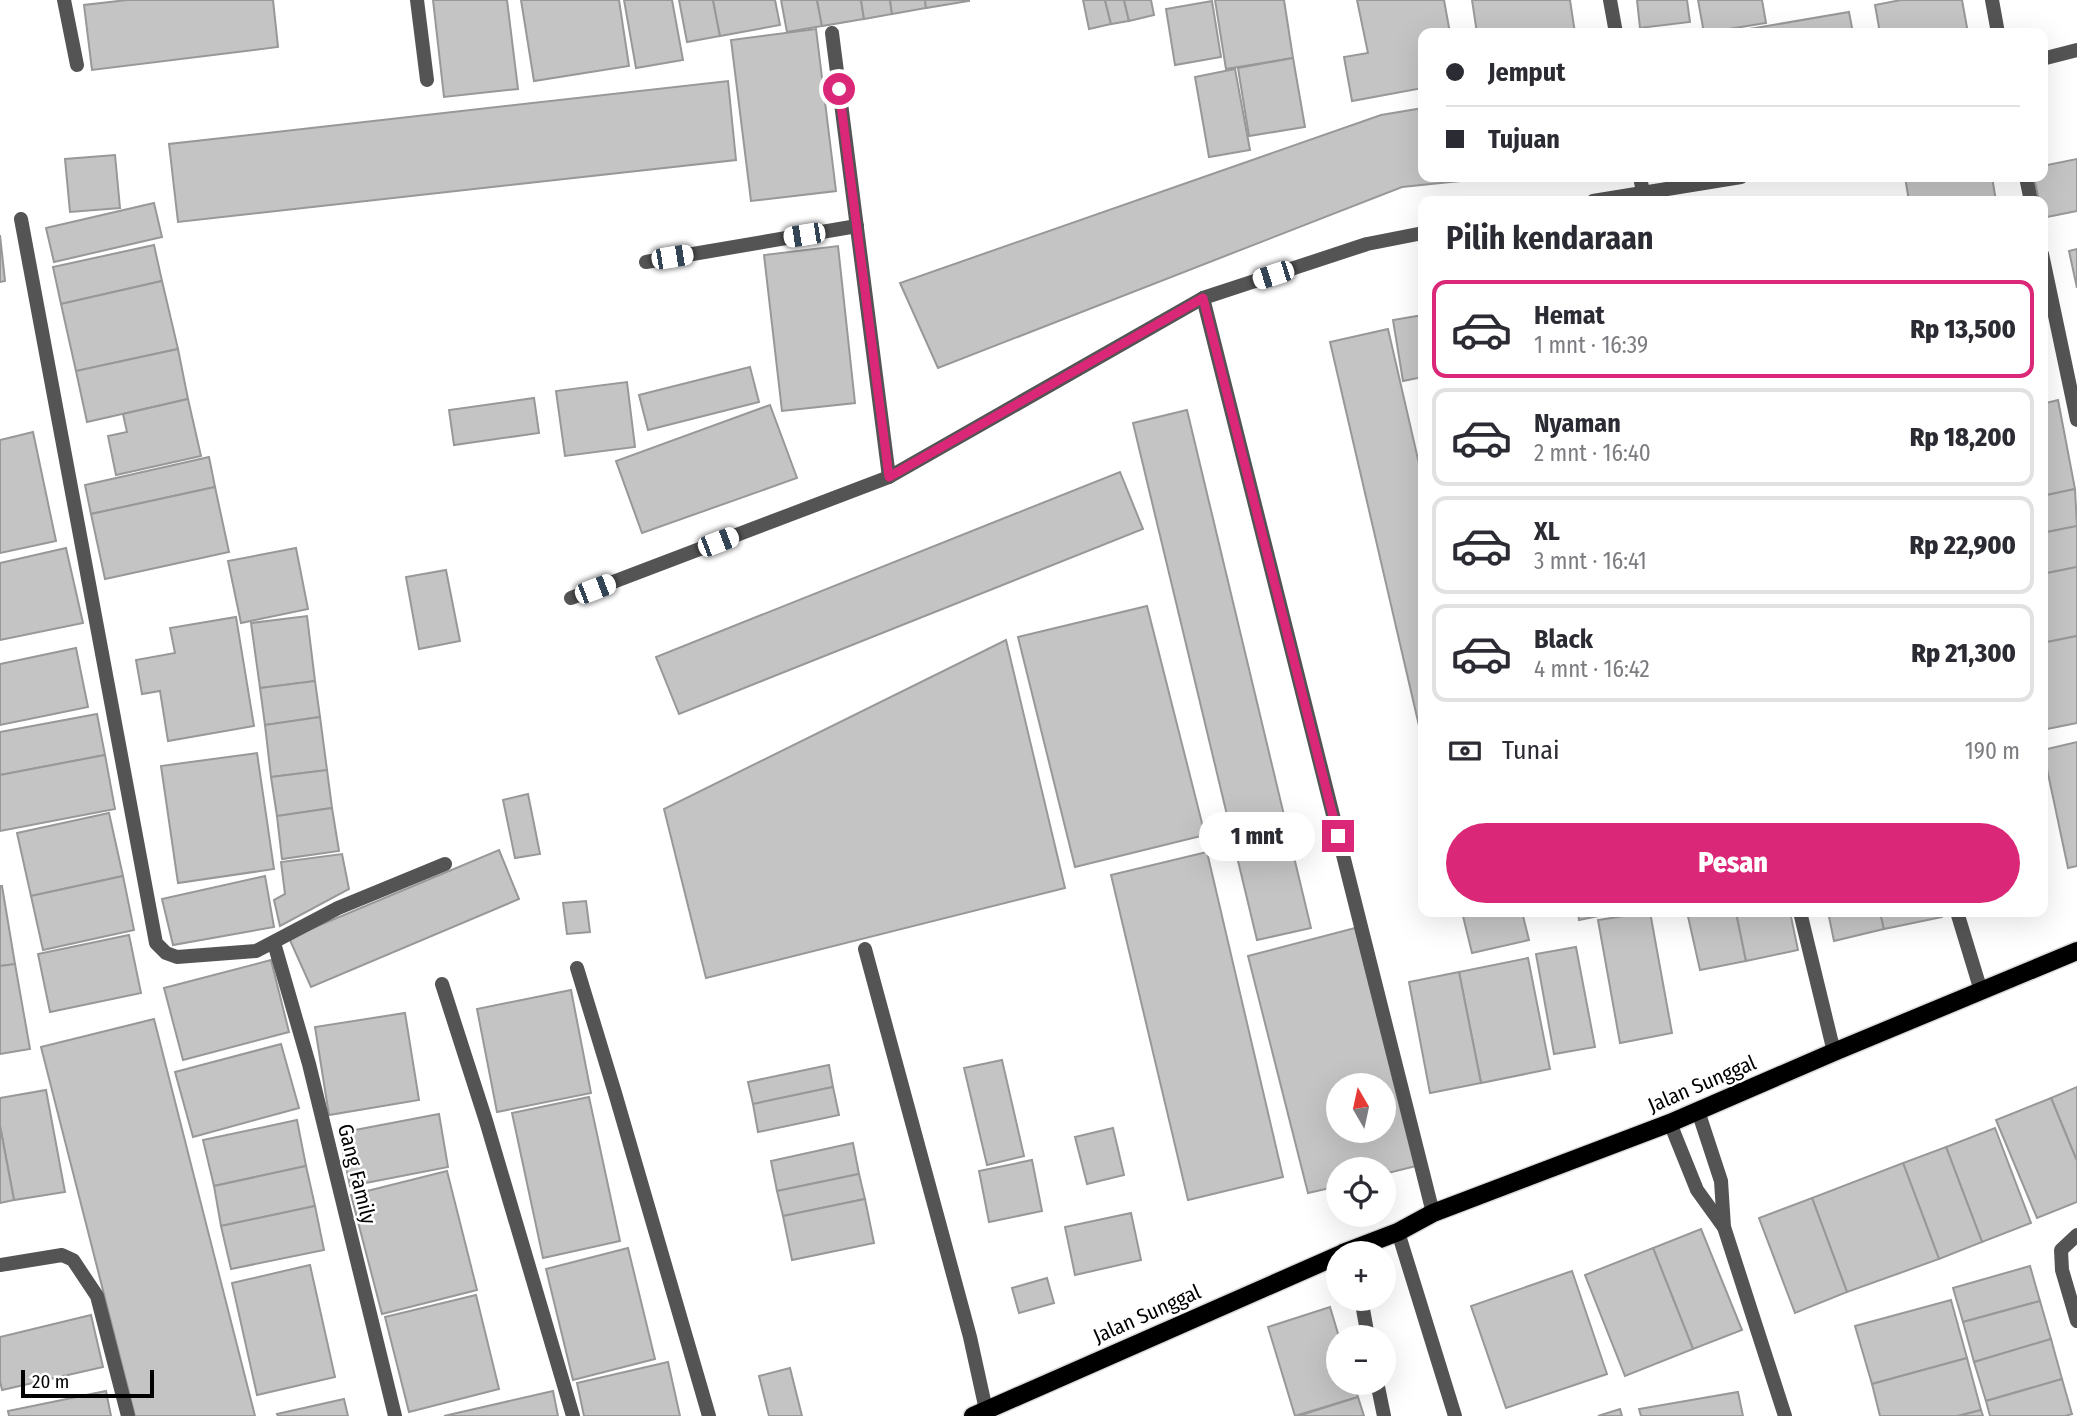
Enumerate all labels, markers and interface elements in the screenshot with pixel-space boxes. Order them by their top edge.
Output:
text: Jemput [1488,57,1565,88]
route start [823,73,855,105]
text: Tujuan [1488,124,1560,155]
text: Pilih kendaraan [1446,219,1654,257]
car [782,221,827,249]
car [650,243,695,271]
car [1250,259,1297,291]
icon: car [1450,298,1513,361]
text: Hemat [1534,300,1605,331]
text: Rp 13,500 [1910,314,2016,345]
text: 1 mnt · 16:39 [1534,331,1648,359]
icon: car [1450,406,1513,469]
text: Nyaman [1534,408,1621,439]
text: Rp 18,200 [1910,422,2016,453]
text: 2 mnt · 16:40 [1534,439,1651,467]
icon: car [1450,514,1513,577]
text: XL [1534,516,1560,547]
car [695,525,742,559]
text: Rp 22,900 [1910,530,2016,561]
text: 3 mnt · 16:41 [1534,547,1647,575]
car [572,572,619,606]
icon: car [1450,622,1513,685]
text: Black [1534,624,1593,655]
text: Rp 21,300 [1911,638,2016,669]
text: 4 mnt · 16:42 [1534,655,1650,683]
icon: cash [1446,732,1484,770]
text: Tunai [1502,735,1560,766]
text: 190 m [1965,737,2020,765]
callout: 1 mnt [1198,812,1314,860]
route end [1322,820,1354,852]
text: 1 mnt [1231,822,1283,850]
button: Pesan [1446,823,2020,903]
street label: Jalan Sunggal [1644,1049,1760,1118]
north arrow [1326,1073,1396,1143]
map controls [1326,1073,1396,1395]
street label: Gang Family [332,1121,382,1228]
button: locate [1326,1157,1396,1227]
button: + [1326,1241,1396,1311]
street label: Jalan Sunggal [1089,1279,1205,1349]
button: − [1326,1325,1396,1395]
scale bar [21,1367,154,1399]
text: 20 m [32,1370,69,1393]

